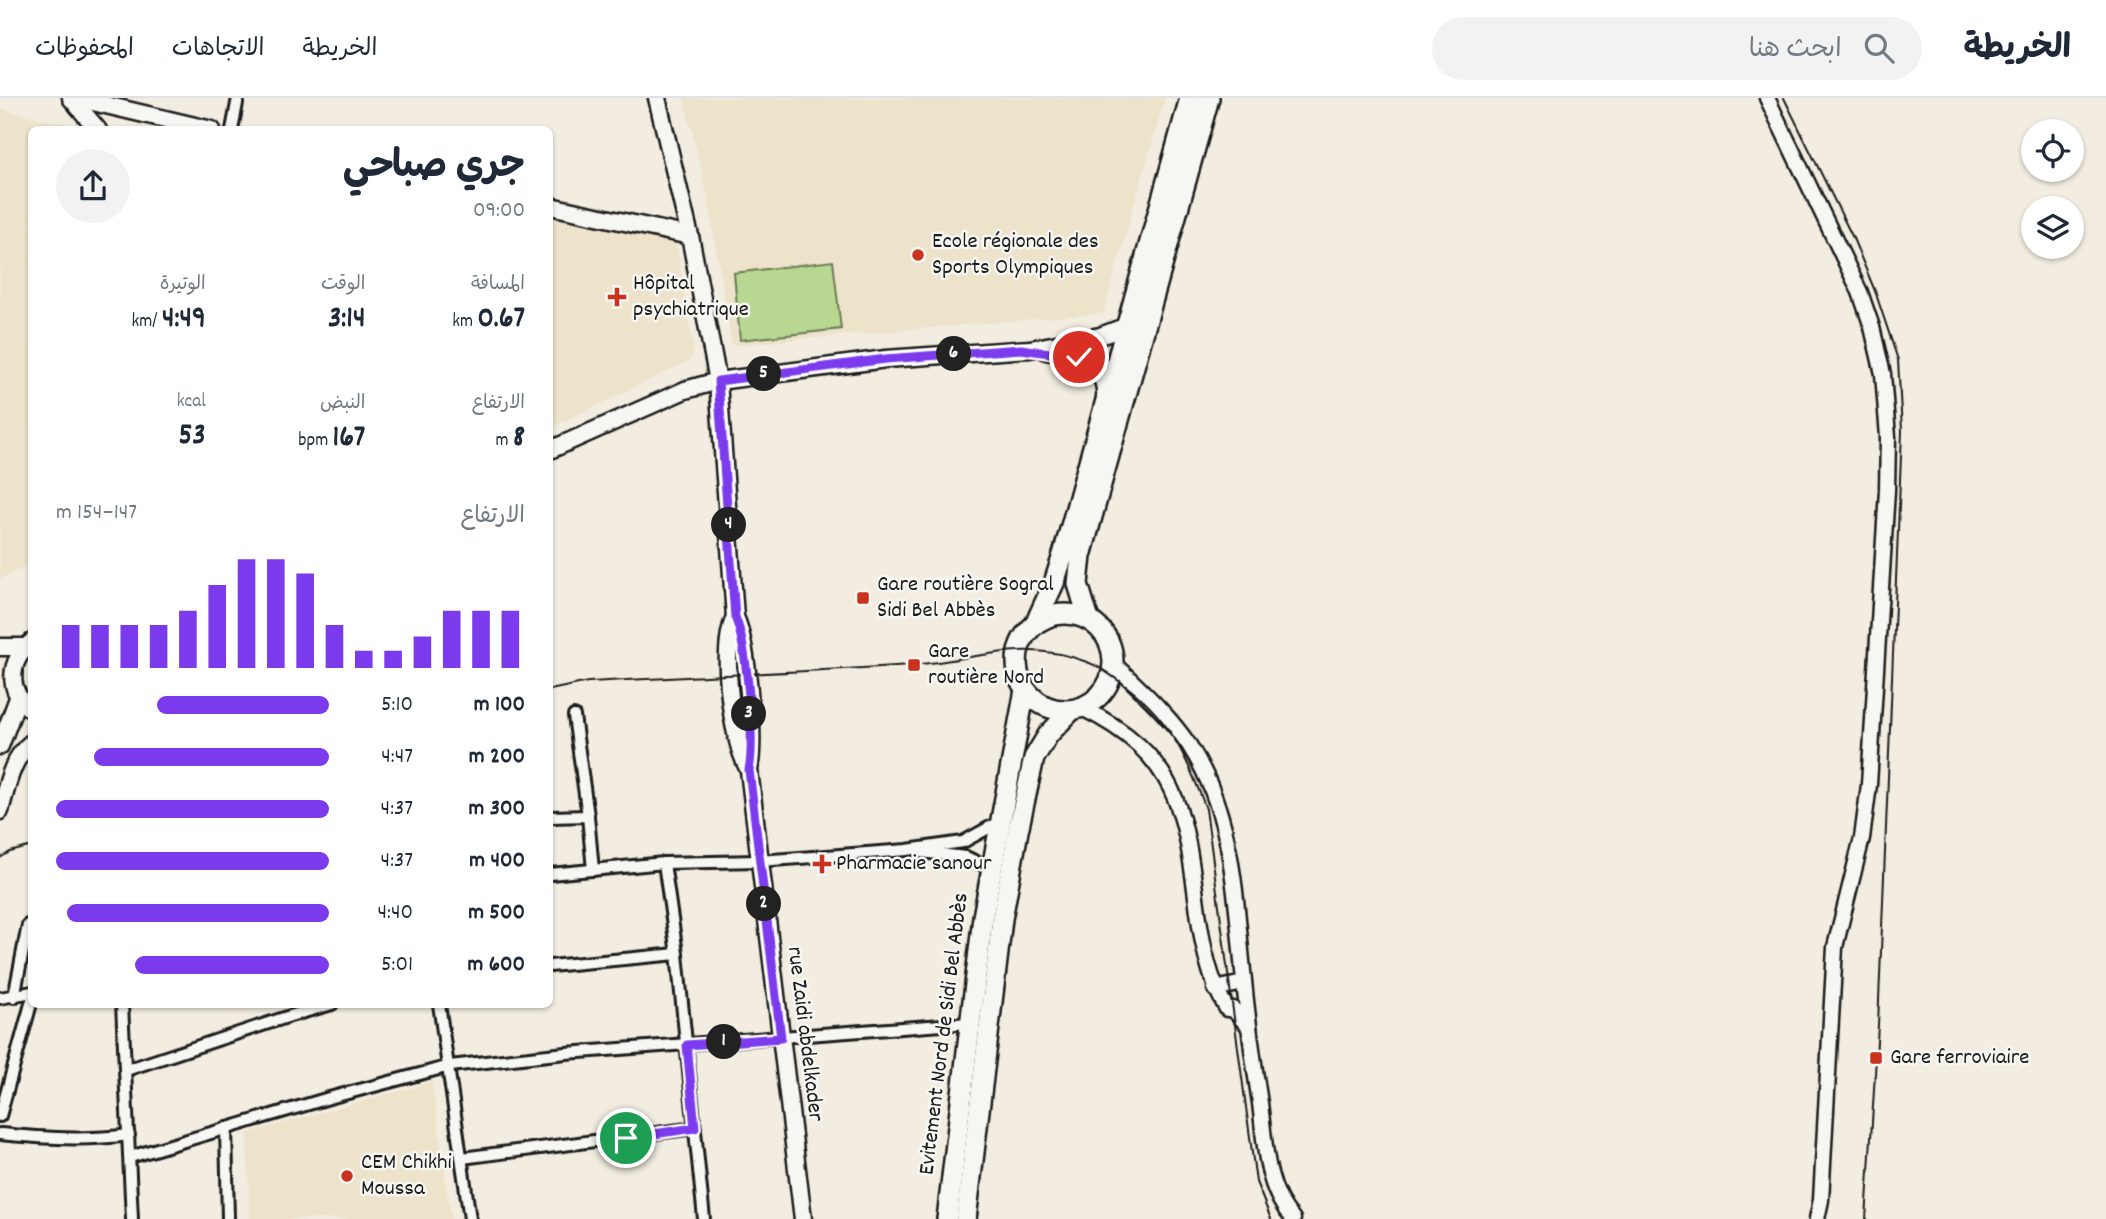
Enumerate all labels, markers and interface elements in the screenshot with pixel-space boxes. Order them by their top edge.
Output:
search box [1432,17,1922,80]
text: الخريطة [1964,27,2071,74]
icon: search [1860,29,1898,67]
text: ابحث هنا [1749,32,1842,69]
text: المحفوظات [35,33,134,67]
text: الاتجاهات [172,33,265,67]
text: الخريطة [303,33,377,67]
map controls [2021,119,2084,259]
button: locate [2021,119,2084,182]
text: جري صباحي [343,141,525,196]
button: share [56,149,130,223]
text: 09:00 [473,195,525,228]
button: layers [2021,196,2084,259]
place label: Ecole régionale des Sports Olympiques [932,226,1099,285]
marker: Ecole régionale des Sports Olympiques [910,247,926,263]
place label: Hôpital psychiatrique [633,268,749,327]
text: الوتيرة [160,272,206,299]
text: الوقت [321,272,365,299]
text: المسافة [471,272,525,299]
marker: Hôpital psychiatrique [607,287,627,307]
text: 4:49 [162,299,206,342]
text: 3:14 [328,299,365,342]
text: 0.67 [477,299,525,342]
text: /km [131,309,162,336]
text: km [452,309,477,336]
pin [1049,327,1109,387]
pin: 6 [936,336,972,372]
icon: check [1060,338,1098,376]
text: 6 [949,340,958,367]
pin: 5 [746,356,782,392]
text: 5 [759,360,768,387]
text: kcal [177,389,206,416]
text: النبض [320,391,365,418]
text: الارتفاع [472,391,525,418]
text: 53 [178,416,206,459]
text: 167 [333,418,365,461]
text: 8 [513,418,525,461]
text: bpm [298,428,333,455]
text: m [496,428,513,455]
text: 147–154 m [56,497,137,530]
text: الارتفاع [461,501,525,534]
pin: 4 [712,508,746,542]
text: 4 [725,511,732,538]
place label: Gare routière Sogral Sidi Bel Abbès [877,569,1054,628]
marker: Gare routière Sogral Sidi Bel Abbès [855,590,871,606]
place label: Gare routière Nord [928,636,1044,695]
marker: Gare routière Nord [906,657,922,673]
text: 5:10 [381,689,413,722]
text: 100 m [474,689,525,722]
pin: 3 [732,696,766,732]
text: 3 [744,700,753,727]
text: 4:47 [381,741,413,774]
text: 200 m [469,741,525,774]
text: 4:37 [381,793,413,826]
text: 300 m [469,793,525,826]
text: 4:37 [381,845,413,878]
text: 400 m [469,845,525,878]
place label: Pharmacie sanour [836,848,992,881]
marker: Pharmacie sanour [814,856,830,872]
pin: 2 [746,886,782,922]
text: 2 [759,890,768,917]
street label: Evitement Nord de Sidi Bel Abbès [911,891,979,1177]
text: 4:40 [378,897,413,930]
text: 500 m [468,897,525,930]
street label: rue Zaidi abdelkader [777,945,831,1124]
text: 5:01 [381,949,413,982]
text: 600 m [468,949,525,982]
pin: 1 [706,1024,742,1060]
text: 1 [721,1028,726,1055]
place label: Gare ferroviaire [1890,1042,2029,1075]
marker: Gare ferroviaire [1868,1050,1884,1066]
pin [596,1108,656,1168]
icon: arrive [607,1119,645,1157]
place label: CEM Chikhi Moussa [361,1147,452,1206]
marker: CEM Chikhi Moussa [339,1168,355,1184]

